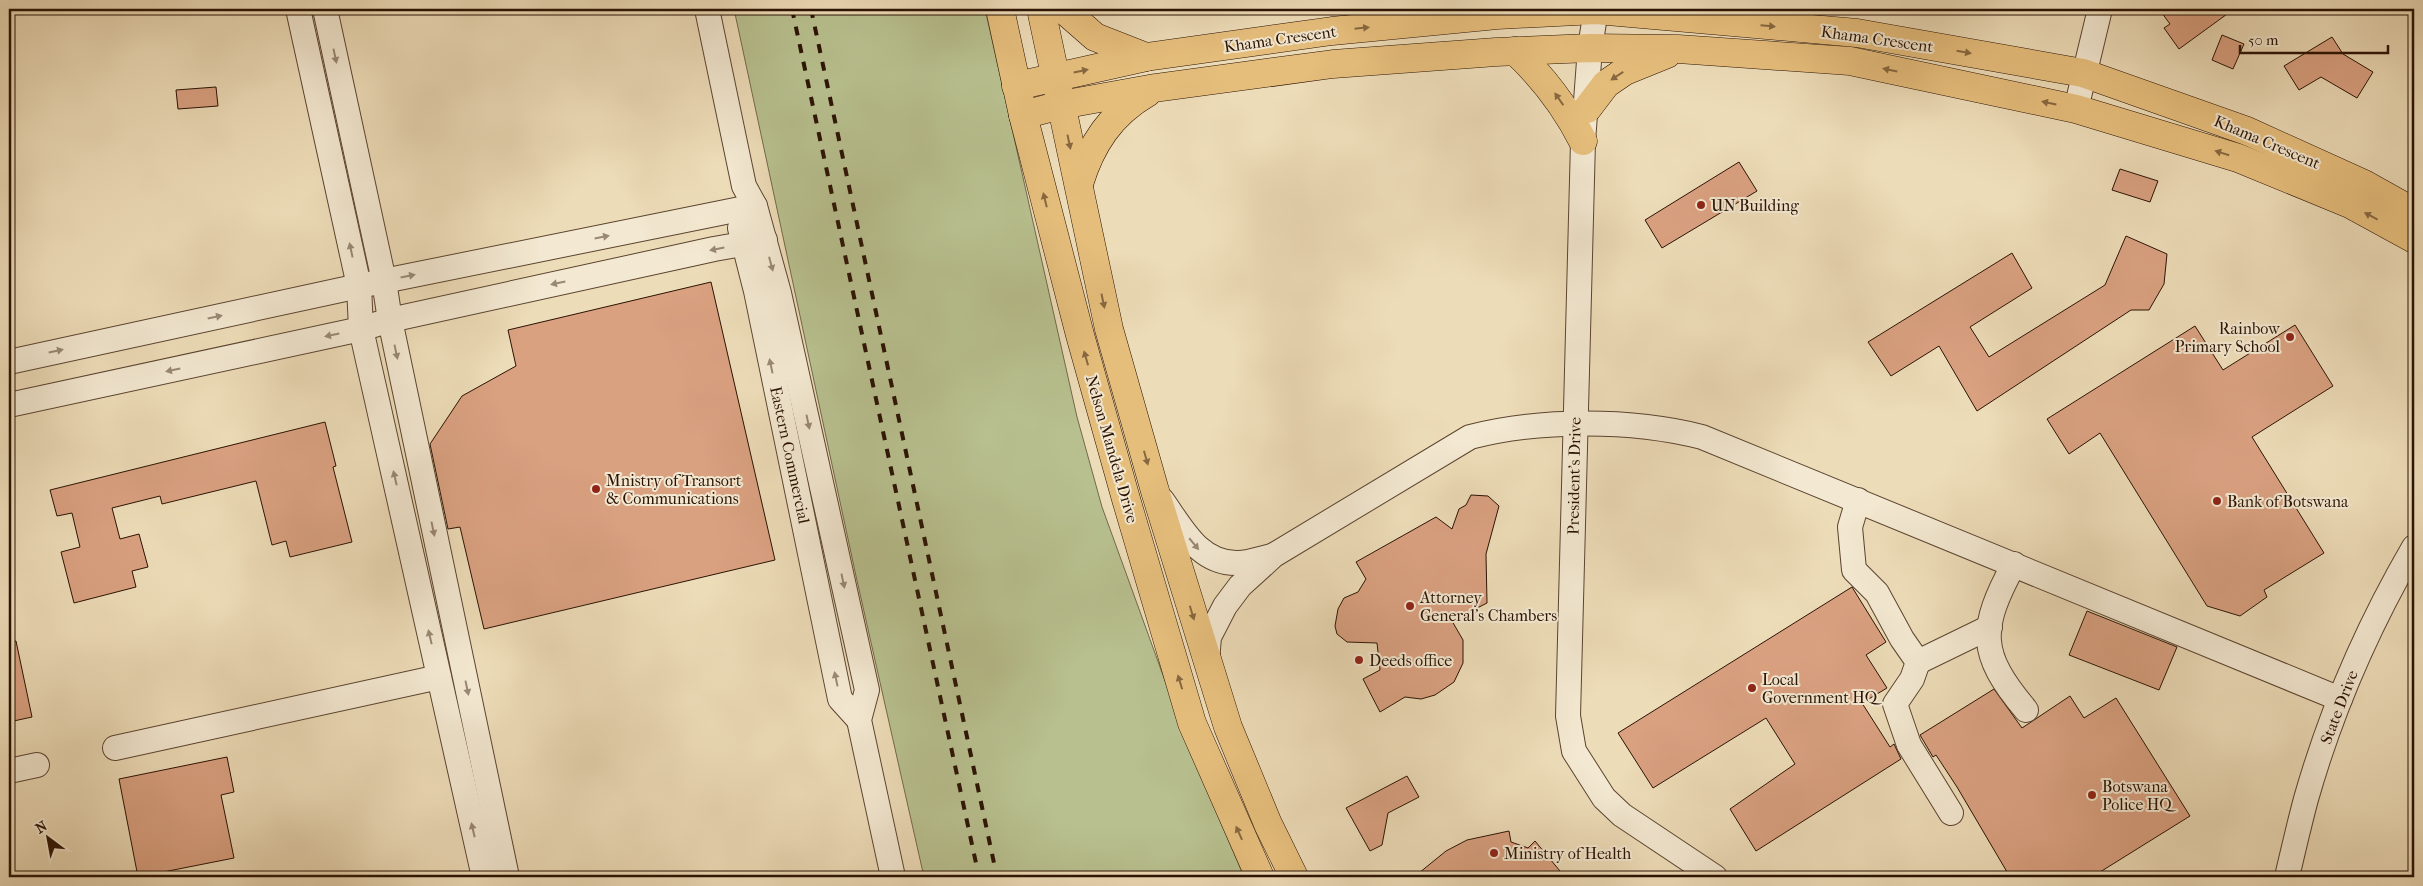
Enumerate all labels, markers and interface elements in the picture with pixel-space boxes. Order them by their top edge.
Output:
street label: Khama Crescent [1223,22,1338,56]
one-way arrow [1761,22,1777,30]
street label: Khama Crescent [1820,22,1935,56]
scale bar [2240,22,2388,54]
one-way arrow [1355,24,1371,32]
text: 50 m [2248,31,2279,49]
one-way arrow [331,49,339,64]
one-way arrow [1956,49,1972,57]
one-way arrow [1882,66,1897,74]
one-way arrow [1073,67,1088,75]
one-way arrow [1611,71,1624,81]
one-way arrow [1554,93,1564,106]
one-way arrow [2040,99,2056,107]
street label: Khama Crescent [2211,111,2323,173]
one-way arrow [1065,134,1073,149]
one-way arrow [2214,149,2229,157]
one-way arrow [1041,193,1049,208]
place label: UN Building [1711,196,1799,215]
marker: UN Building [1695,199,1707,211]
one-way arrow [2364,212,2379,220]
one-way arrow [594,233,610,241]
one-way arrow [347,243,355,258]
one-way arrow [709,245,725,253]
one-way arrow [768,257,776,272]
one-way arrow [401,272,417,280]
one-way arrow [551,279,566,287]
one-way arrow [1100,293,1108,309]
one-way arrow [208,313,223,321]
place label: Rainbow Primary School [2175,319,2281,356]
one-way arrow [324,331,339,339]
marker: Rainbow Primary School [2284,331,2296,343]
one-way arrow [392,345,400,360]
one-way arrow [49,347,65,355]
one-way arrow [1082,350,1090,365]
one-way arrow [767,358,775,373]
one-way arrow [164,366,180,374]
street label: Nelson Mandela Drive [1082,373,1142,525]
street label: Eastern Commercial [766,385,814,526]
one-way arrow [804,415,812,430]
street label: President's Drive [1563,417,1585,535]
one-way arrow [1142,450,1150,465]
one-way arrow [391,471,399,486]
place label: Mnistry of Transort & Communications [606,471,742,508]
marker: Mnistry of Transort & Communications [590,483,602,495]
place label: Bank of Botswana [2227,492,2349,511]
marker: Bank of Botswana [2211,495,2223,507]
one-way arrow [430,521,438,537]
one-way arrow [1189,538,1200,551]
one-way arrow [839,574,847,589]
place label: Attorney General's Chambers [1419,588,1557,625]
marker: Attorney General's Chambers [1404,600,1416,612]
one-way arrow [1189,606,1197,621]
one-way arrow [426,629,434,644]
place label: Deeds office [1369,651,1452,670]
marker: Deeds office [1353,654,1365,666]
street label: State Drive [2316,667,2362,747]
place label: Local Government HQ [1762,670,1883,707]
one-way arrow [832,671,840,686]
one-way arrow [1175,674,1183,689]
one-way arrow [463,680,471,695]
marker: Local Government HQ [1746,682,1758,694]
place label: Botswana Police HQ [2102,777,2177,814]
marker: Botswana Police HQ [2086,789,2098,801]
north arrow [22,814,72,864]
text: N [32,817,51,837]
one-way arrow [469,822,477,837]
one-way arrow [1235,826,1243,840]
place label: Ministry of Health [1504,844,1631,863]
marker: Ministry of Health [1488,847,1500,859]

